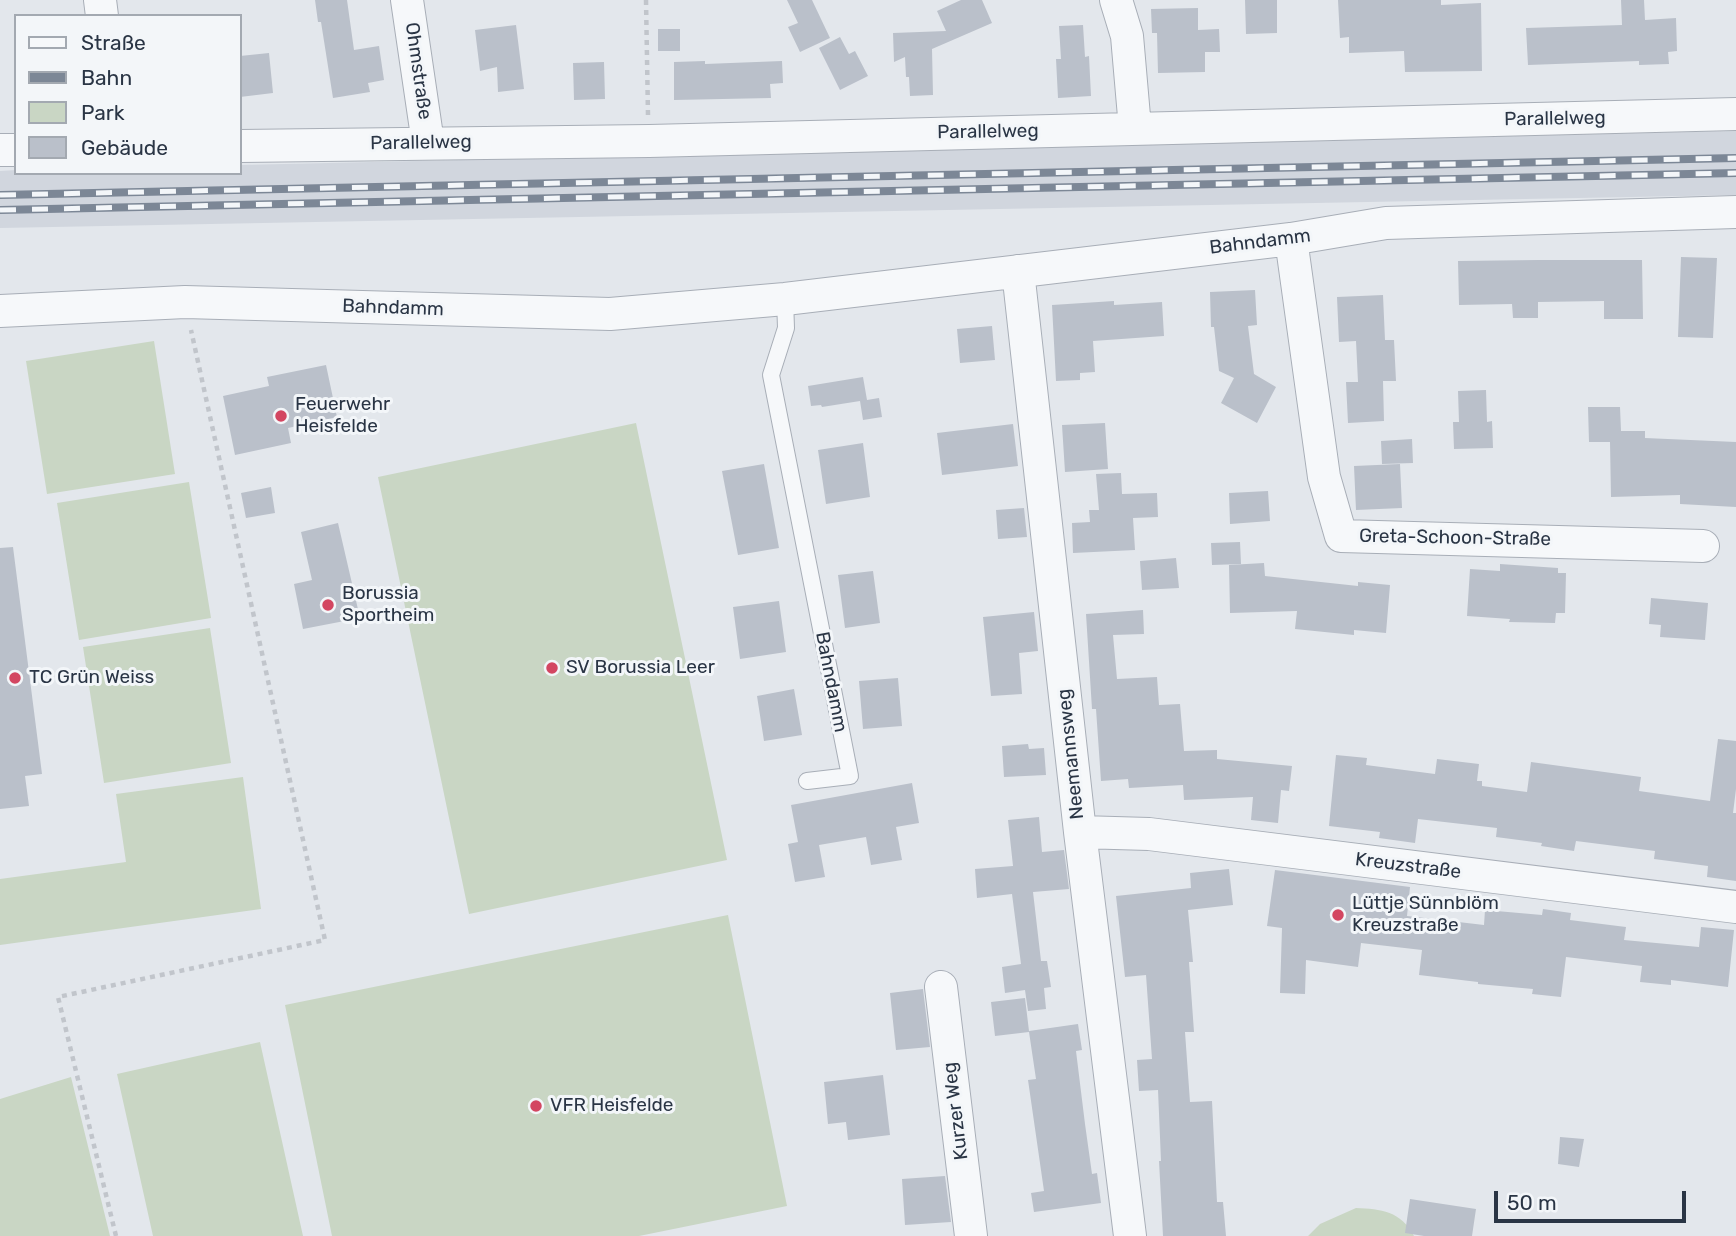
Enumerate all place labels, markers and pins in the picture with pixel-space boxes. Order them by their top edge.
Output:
place label: Feuerwehr Heisfelde [295,394,390,438]
marker: Feuerwehr Heisfelde [273,408,289,424]
place label: Borussia Sportheim [342,583,434,627]
marker: Borussia Sportheim [320,597,336,613]
place label: SV Borussia Leer [566,657,715,679]
marker: SV Borussia Leer [544,660,560,676]
place label: TC Grün Weiss [29,667,154,689]
marker: TC Grün Weiss [7,670,23,686]
place label: Lüttje Sünnblöm Kreuzstraße [1352,893,1499,937]
marker: Lüttje Sünnblöm Kreuzstraße [1330,907,1346,923]
place label: VFR Heisfelde [550,1095,673,1117]
marker: VFR Heisfelde [528,1098,544,1114]

